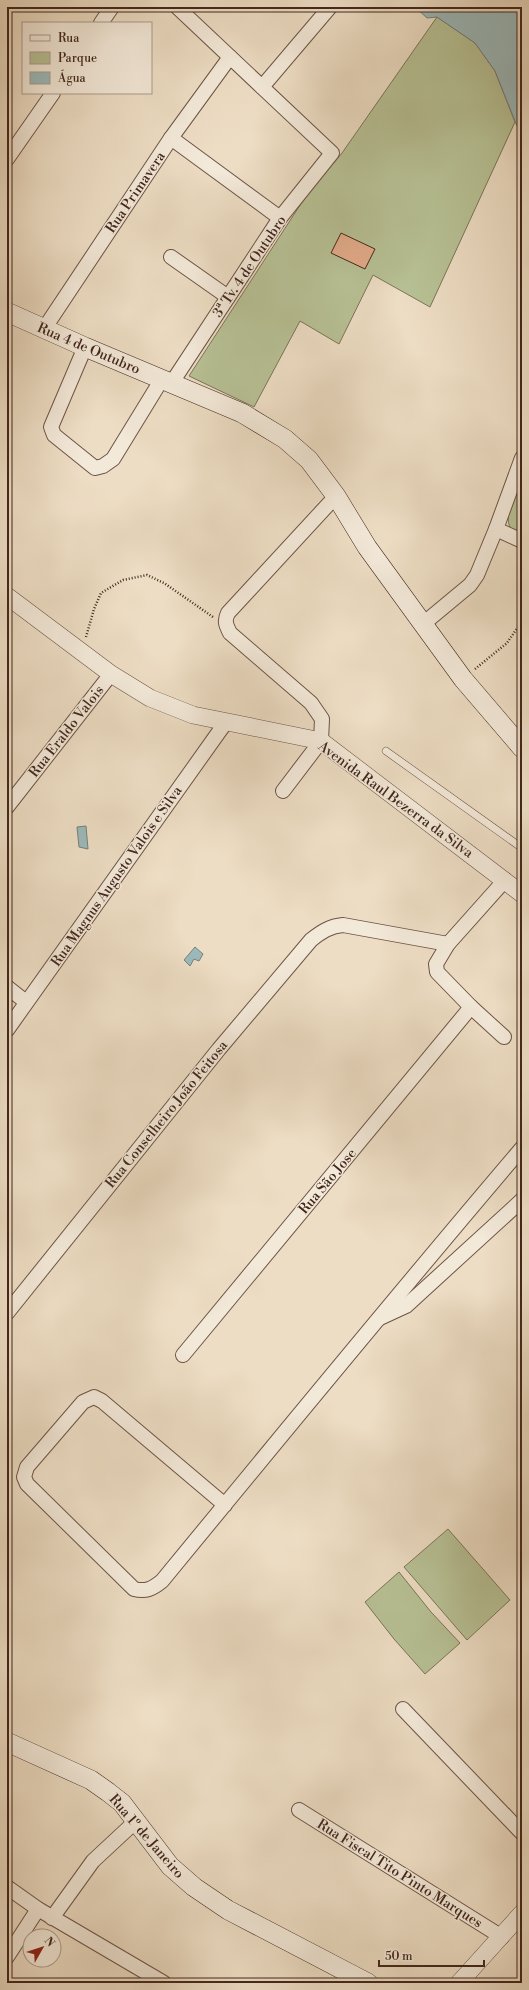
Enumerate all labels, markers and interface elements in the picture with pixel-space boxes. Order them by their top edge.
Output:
legend [22,22,152,94]
text: Rua [58,31,80,46]
text: Parque [58,51,97,66]
text: Água [57,69,87,86]
street label: Rua Primavera [102,148,170,237]
street label: 3ª Tv. 4 de Outubro [209,212,291,321]
street label: Rua 4 de Outubro [34,319,143,379]
street label: Rua Eraldo Valois [25,682,108,781]
street label: Avenida Raul Bezerra da Silva [313,737,477,863]
street label: Rua Magnus Augusto Valois e Silva [47,782,187,970]
street label: Rua Conselheiro João Feitosa [102,1036,232,1192]
street label: Rua São Jose [295,1145,361,1218]
street label: Rua 1º de Janeiro [105,1791,188,1883]
street label: Rua Fiscal Tito Pinto Marques [313,1815,486,1932]
north arrow [22,1928,62,1968]
text: N [41,1935,57,1950]
scale bar [379,1942,484,1968]
text: 50 m [385,1949,413,1964]

